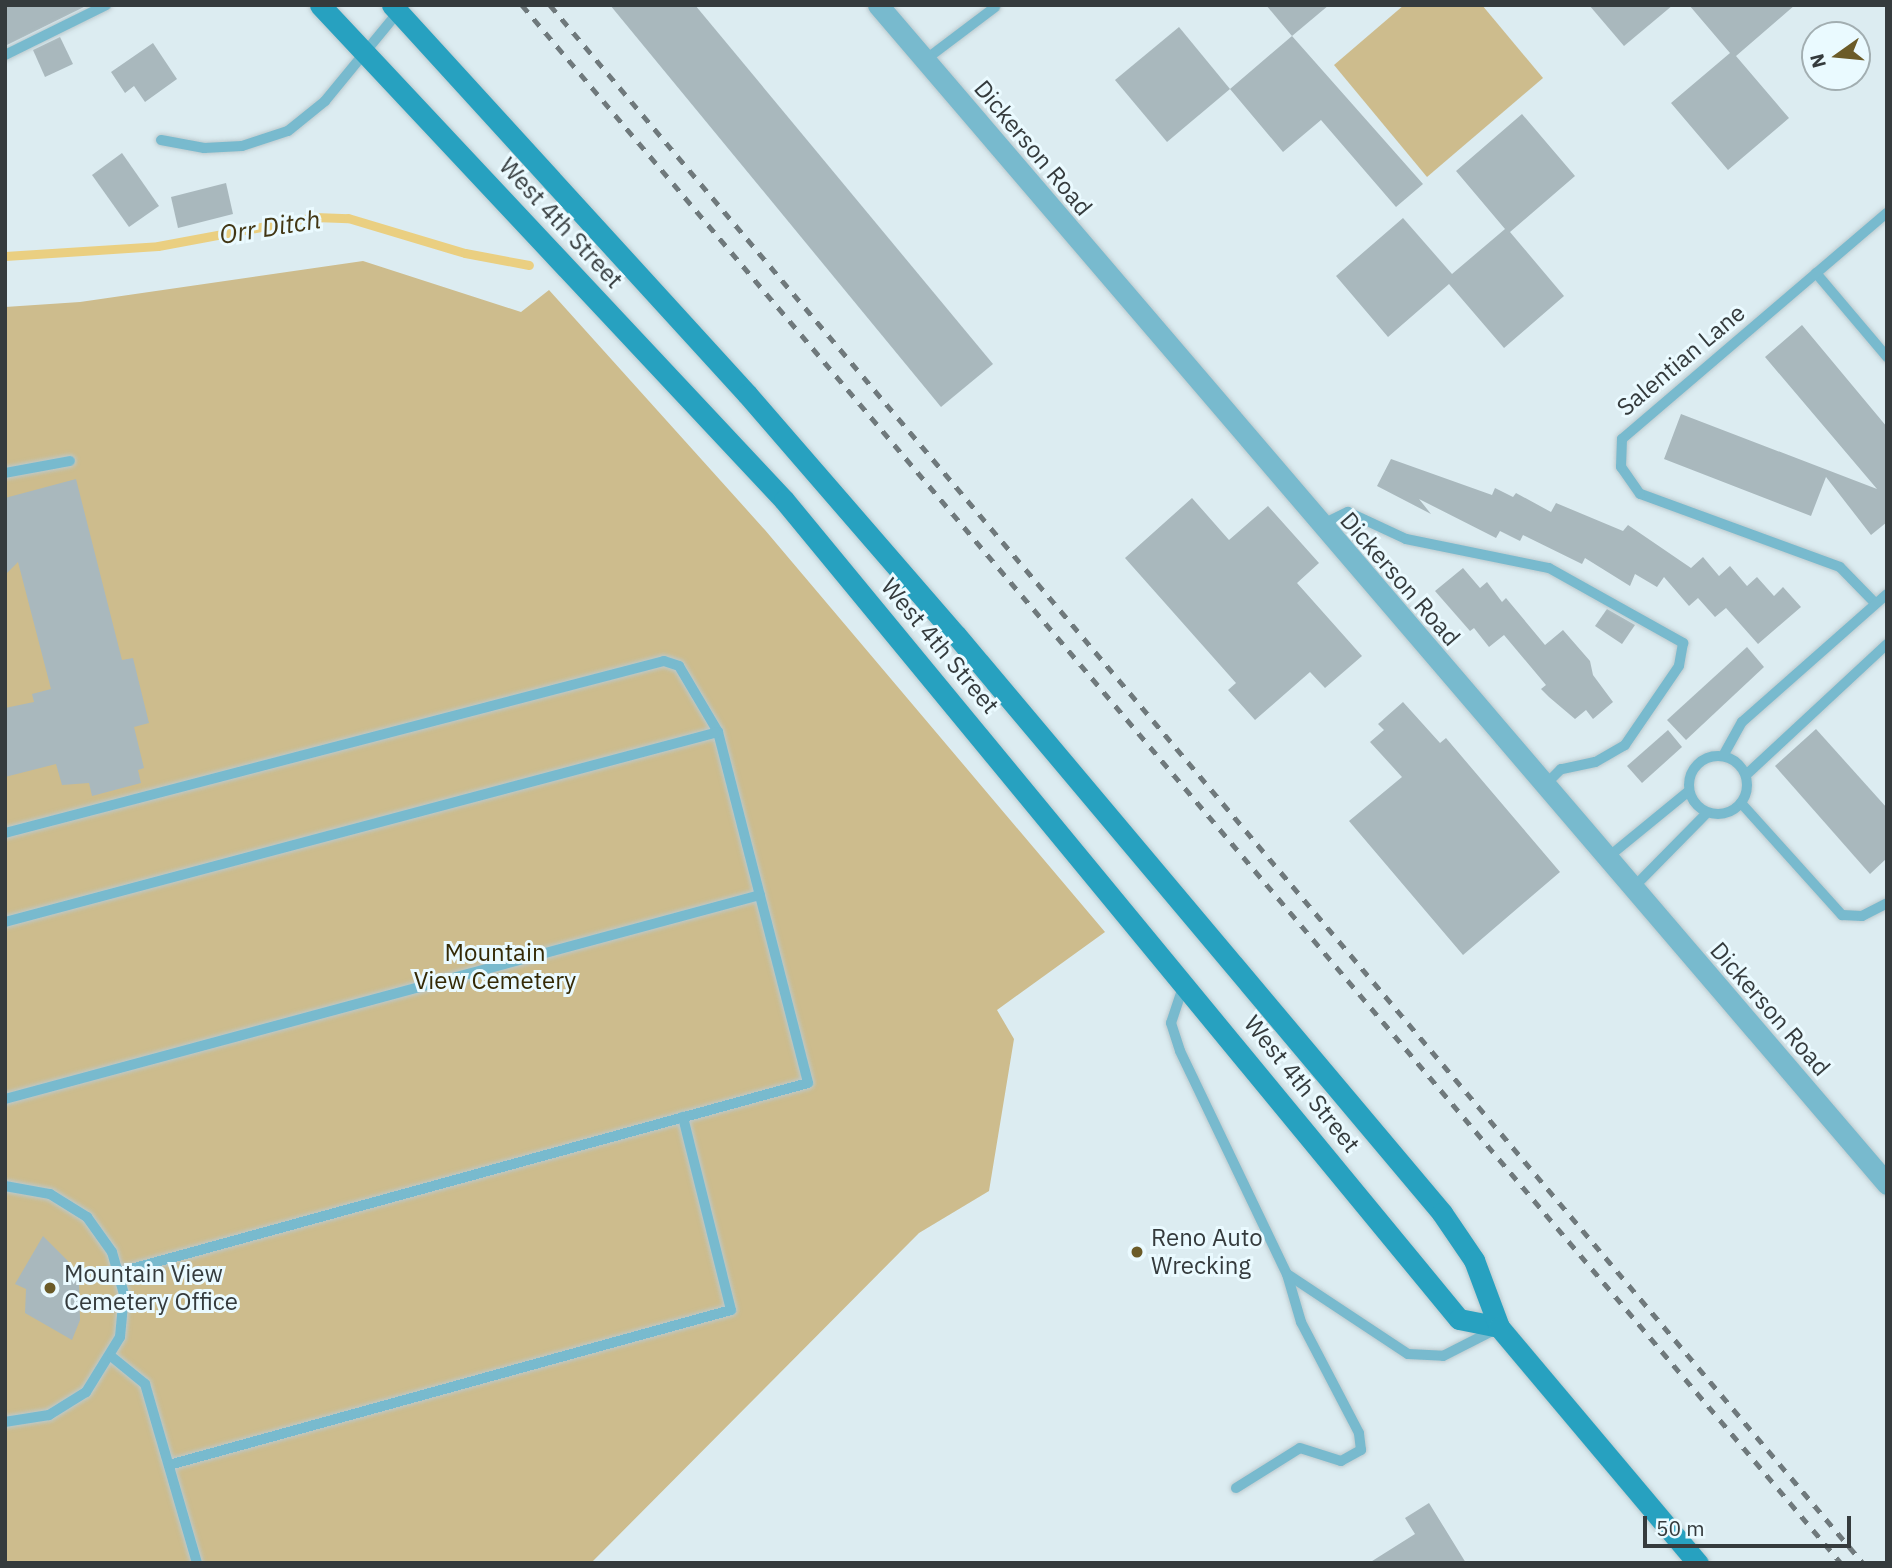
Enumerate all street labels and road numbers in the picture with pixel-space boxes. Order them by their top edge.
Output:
street label: Dickerson Road [968,74,1098,222]
street label: West 4th Street [493,152,629,294]
street label: Salentian Lane [1611,298,1751,422]
street label: Dickerson Road [1334,506,1466,652]
street label: West 4th Street [875,572,1005,720]
street label: Dickerson Road [1704,936,1836,1082]
street label: West 4th Street [1238,1010,1366,1158]

